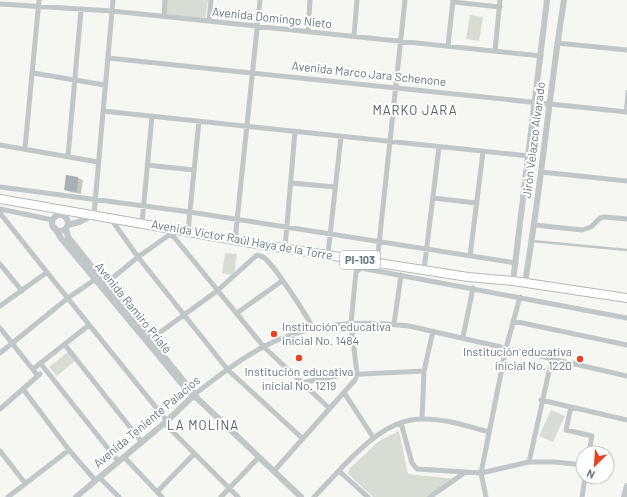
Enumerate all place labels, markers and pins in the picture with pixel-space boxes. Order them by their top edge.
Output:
place label: Institución educativa inicial No. 1484 [282,319,391,347]
marker: Institución educativa inicial No. 1484 [269,329,279,339]
place label: Institución educativa inicial No. 1220 [463,344,572,372]
marker: Institución educativa inicial No. 1219 [294,353,304,363]
marker: Institución educativa inicial No. 1220 [575,354,585,364]
place label: Institución educativa inicial No. 1219 [245,364,354,392]

